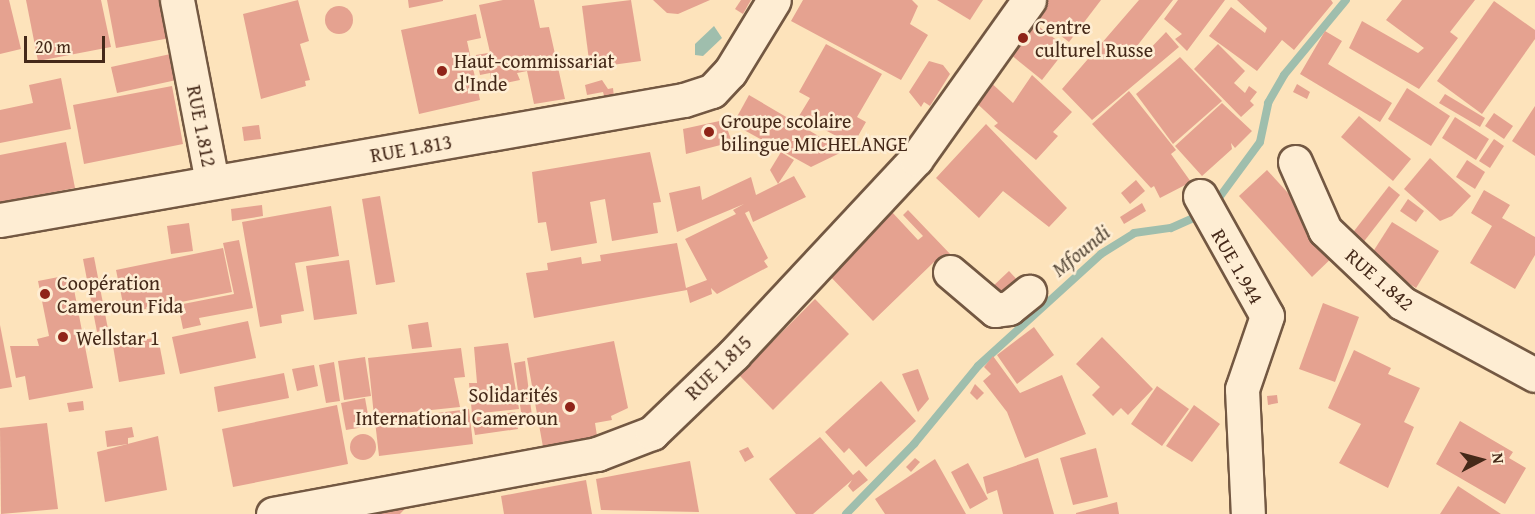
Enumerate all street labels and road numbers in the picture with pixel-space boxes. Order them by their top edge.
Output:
street label: RUE 1.812 [182,83,222,169]
street label: RUE 1.813 [368,129,454,167]
street label: RUE 1.944 [1207,224,1269,308]
street label: RUE 1.842 [1341,243,1419,315]
street label: RUE 1.815 [680,330,756,404]

